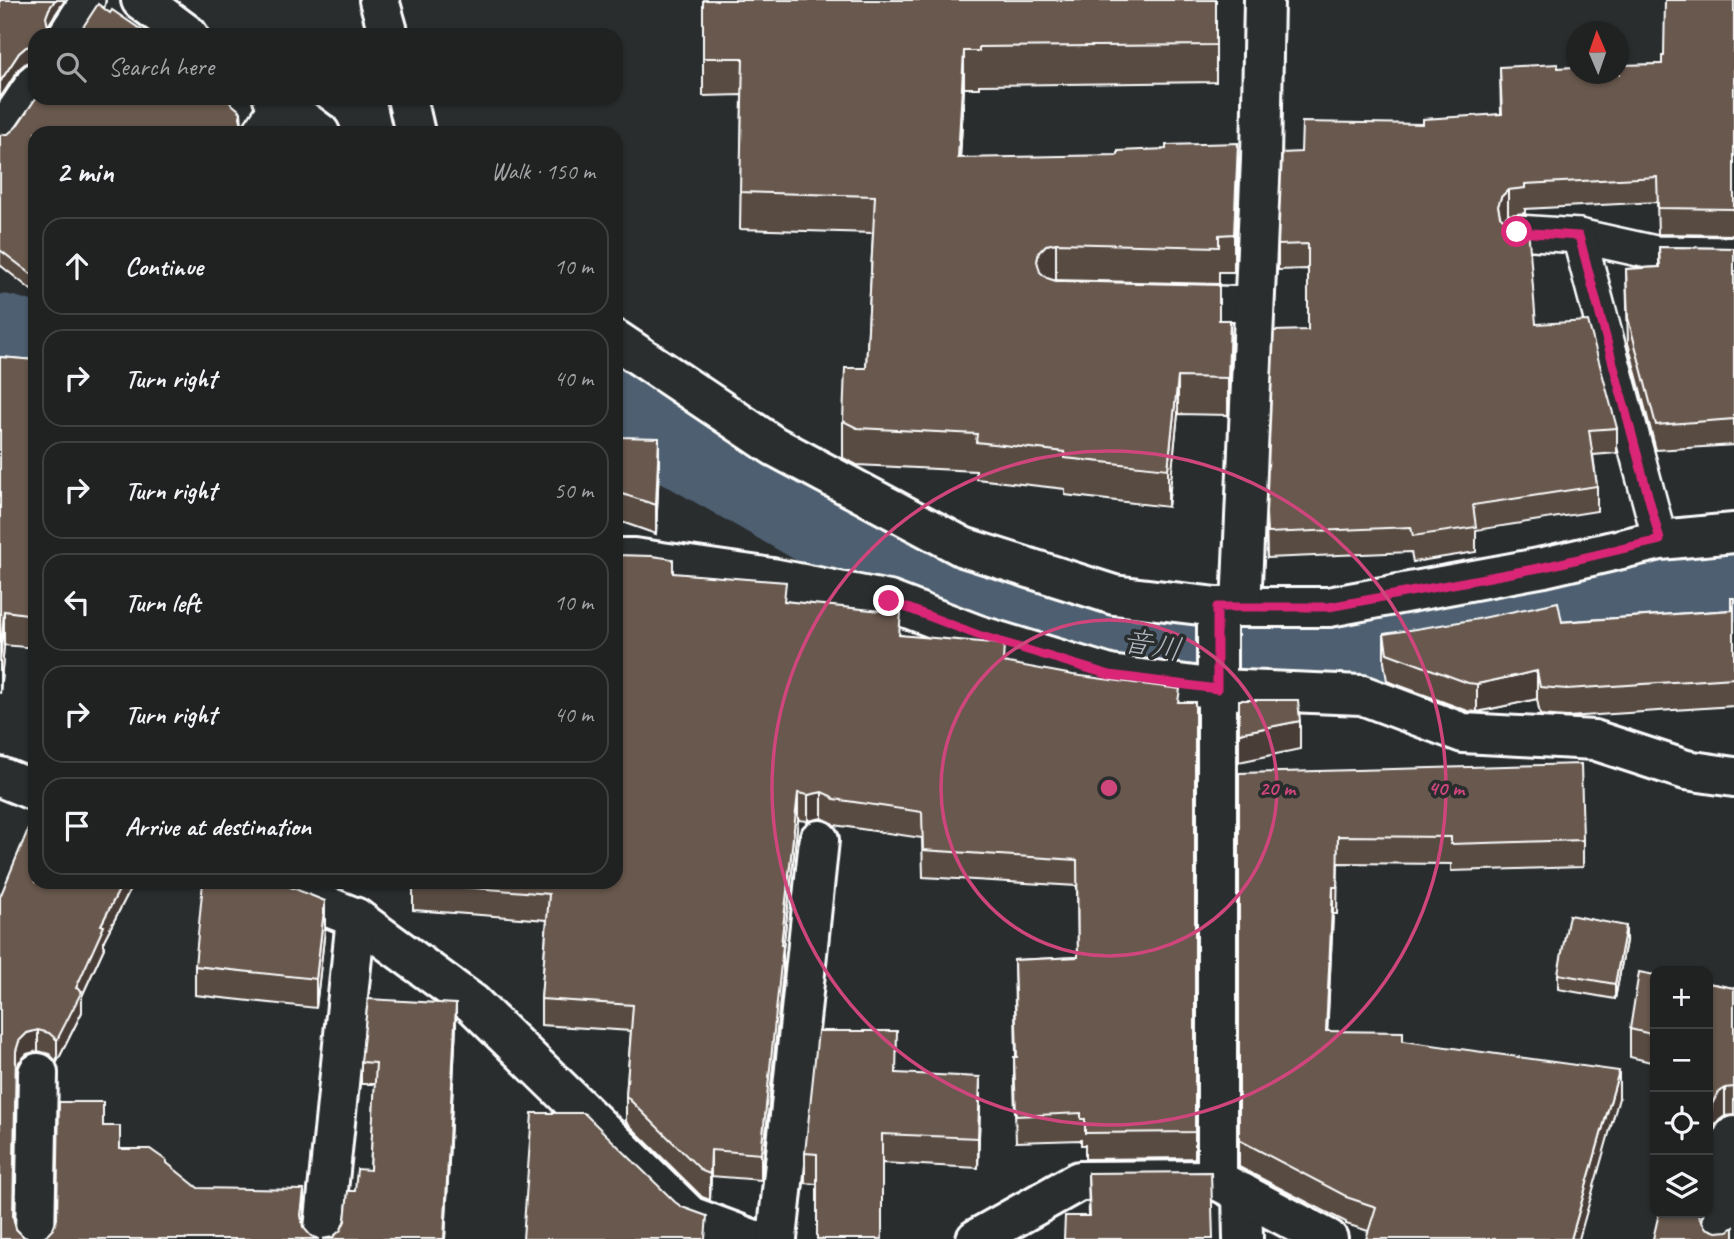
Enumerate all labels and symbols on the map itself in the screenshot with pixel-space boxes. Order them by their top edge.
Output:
north arrow [1566,21,1629,84]
route start [1501,216,1532,247]
route end [873,585,904,616]
water label: 音川 [1119,621,1185,669]
text: 20 m [1259,775,1297,801]
text: 40 m [1428,775,1466,801]
centre of rings [1097,776,1121,800]

